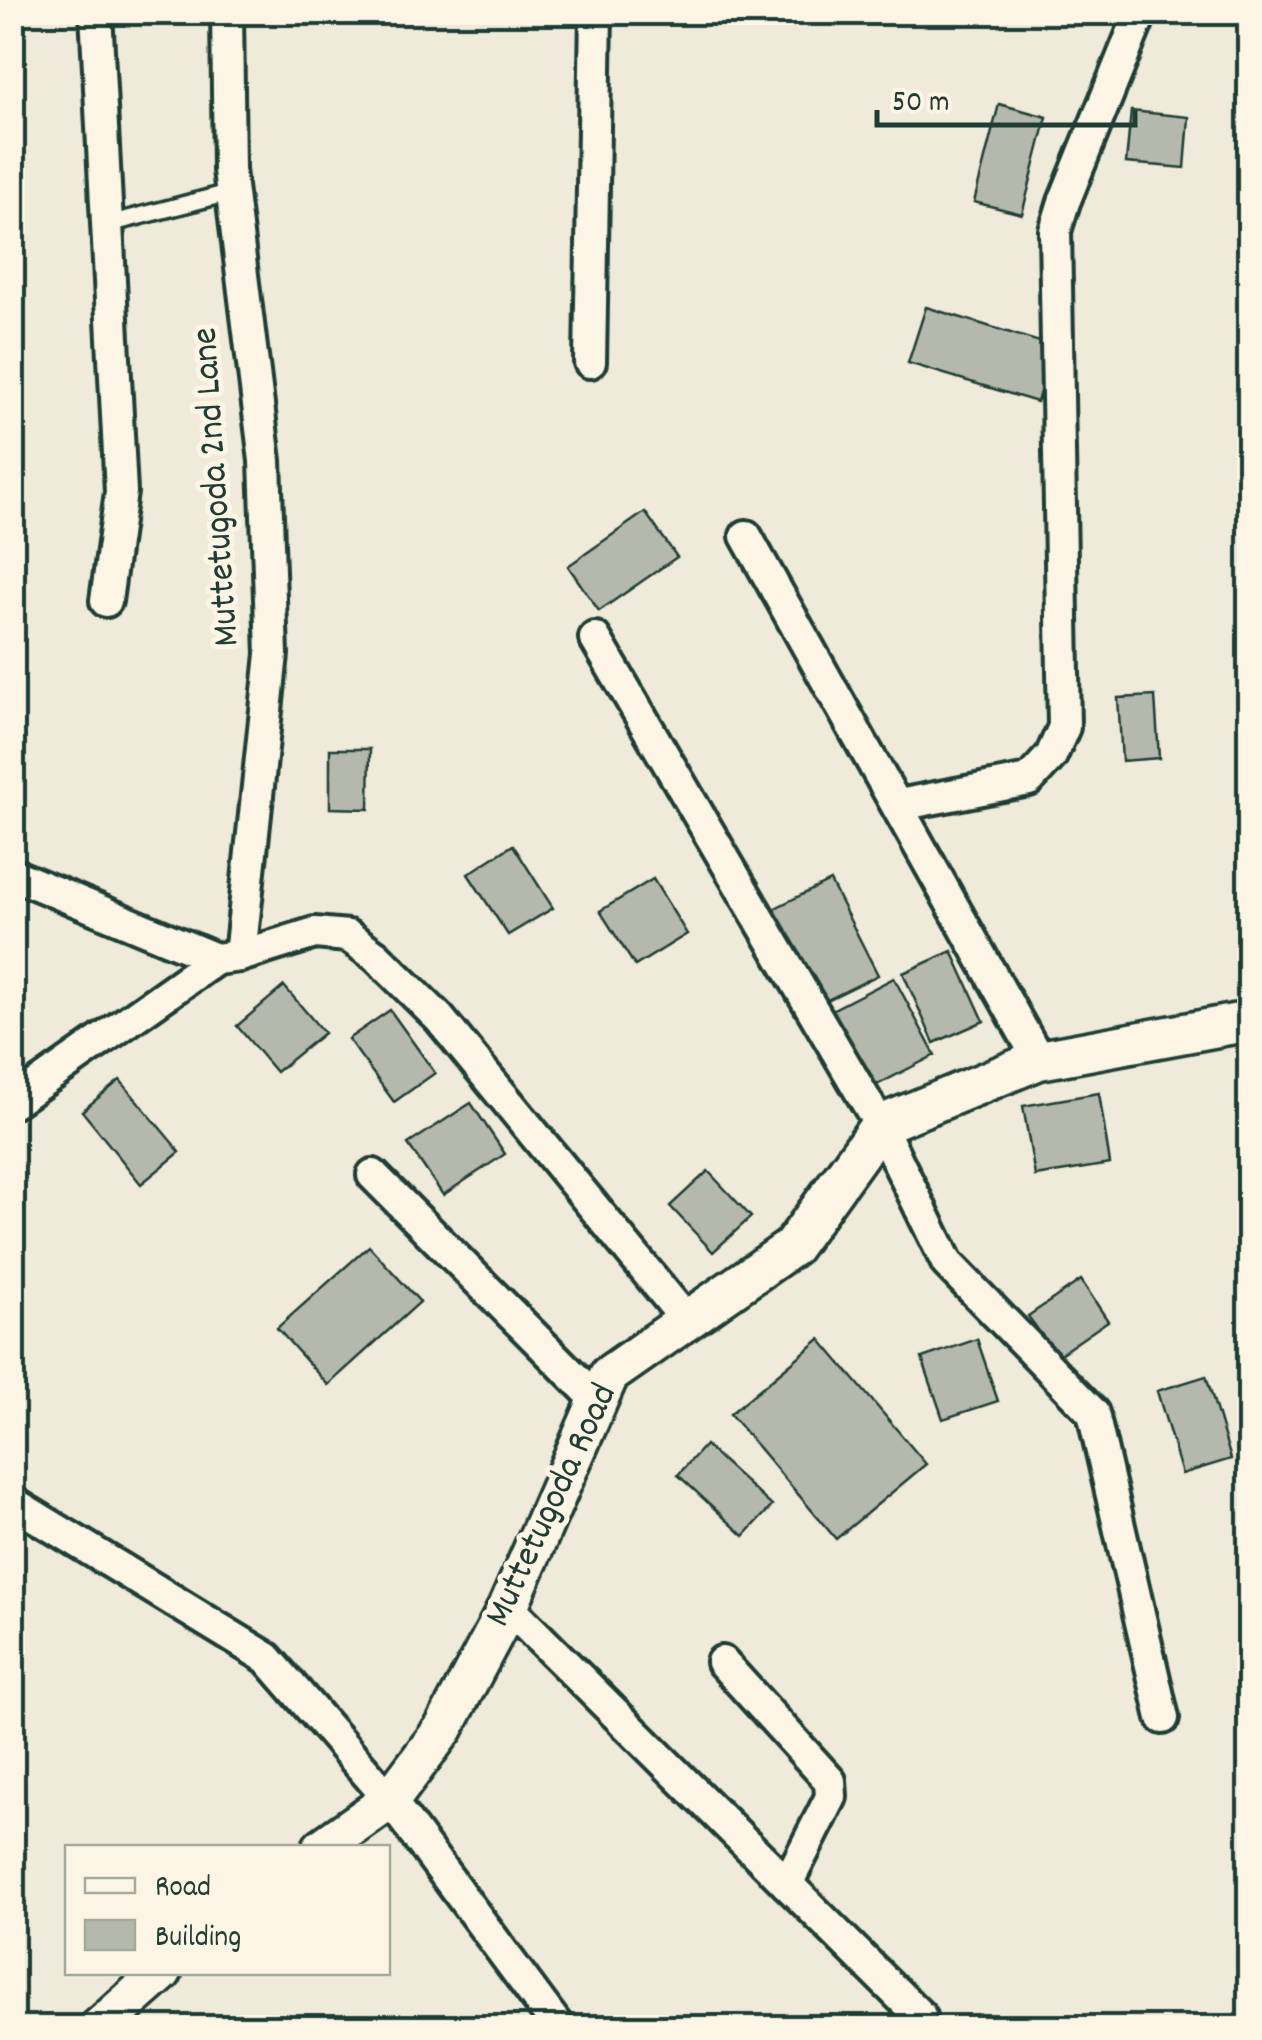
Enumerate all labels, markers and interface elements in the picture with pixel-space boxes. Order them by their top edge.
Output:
scale bar [877,65,1134,127]
text: 50 m [892,83,950,126]
street label: Muttetugoda 2nd Lane [179,325,257,649]
street label: Muttetugoda Road [473,1375,633,1637]
legend [65,1845,390,1975]
text: Road [155,1868,211,1911]
text: Building [155,1918,241,1961]

